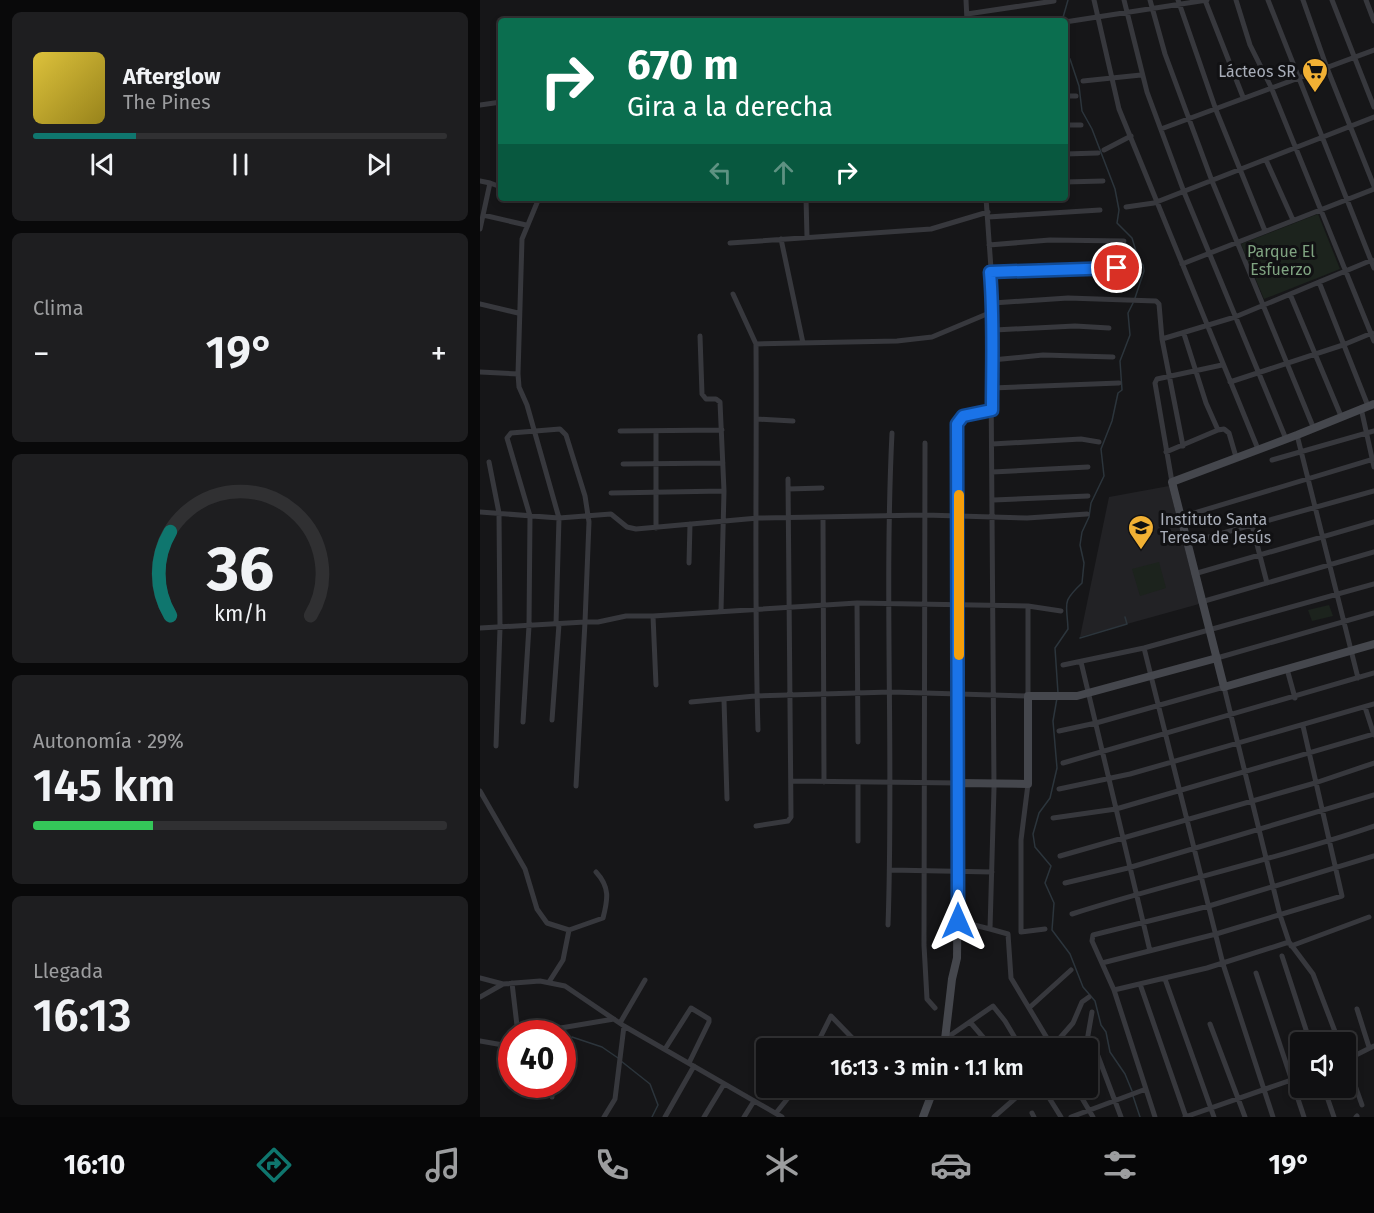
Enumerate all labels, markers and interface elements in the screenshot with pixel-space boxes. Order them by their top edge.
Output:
text: 670 m [627,40,739,90]
icon: right [528,42,606,120]
supermarket icon: Lácteos SR [1300,56,1330,94]
place label: Lácteos SR [1218,62,1296,81]
text: Afterglow [123,63,220,90]
text: The Pines [123,90,210,114]
text: Gira a la derecha [627,91,833,123]
icon: previous [86,148,119,181]
icon: pause [224,148,257,181]
icon: next [362,148,395,181]
icon: left [704,156,737,189]
icon: ahead [767,156,800,189]
icon: right [830,156,863,189]
pin [1091,242,1142,293]
park label: Parque El Esfuerzo [1247,242,1315,279]
icon: arrive [1100,251,1133,284]
text: Clima [33,296,84,320]
text: 19° [206,326,274,380]
text: − [33,334,50,374]
text: + [431,334,447,374]
place label: Instituto Santa Teresa de Jesús [1160,510,1271,547]
school or university icon: Instituto Santa Teresa de Jesús [1126,513,1156,551]
text: 36 [205,532,274,607]
text: km/h [213,601,267,627]
text: Autonomía · 29% [33,729,184,753]
text: 145 km [33,759,175,813]
position arrow [926,889,990,953]
text: Llegada [33,959,103,983]
text: 16:13 [33,989,131,1043]
speed limit sign: 40 [498,1020,576,1098]
map controls [1290,1032,1356,1098]
button: sound [1290,1032,1356,1098]
text: 16:13 · 3 min · 1.1 km [830,1054,1024,1081]
icon: directions [253,1144,295,1186]
icon: music [422,1144,464,1186]
icon: phone [591,1144,633,1186]
icon: climate [761,1144,803,1186]
icon: car [930,1144,972,1186]
icon: filters [1099,1144,1141,1186]
text: 16:10 [64,1149,125,1181]
text: 19° [1269,1149,1310,1181]

